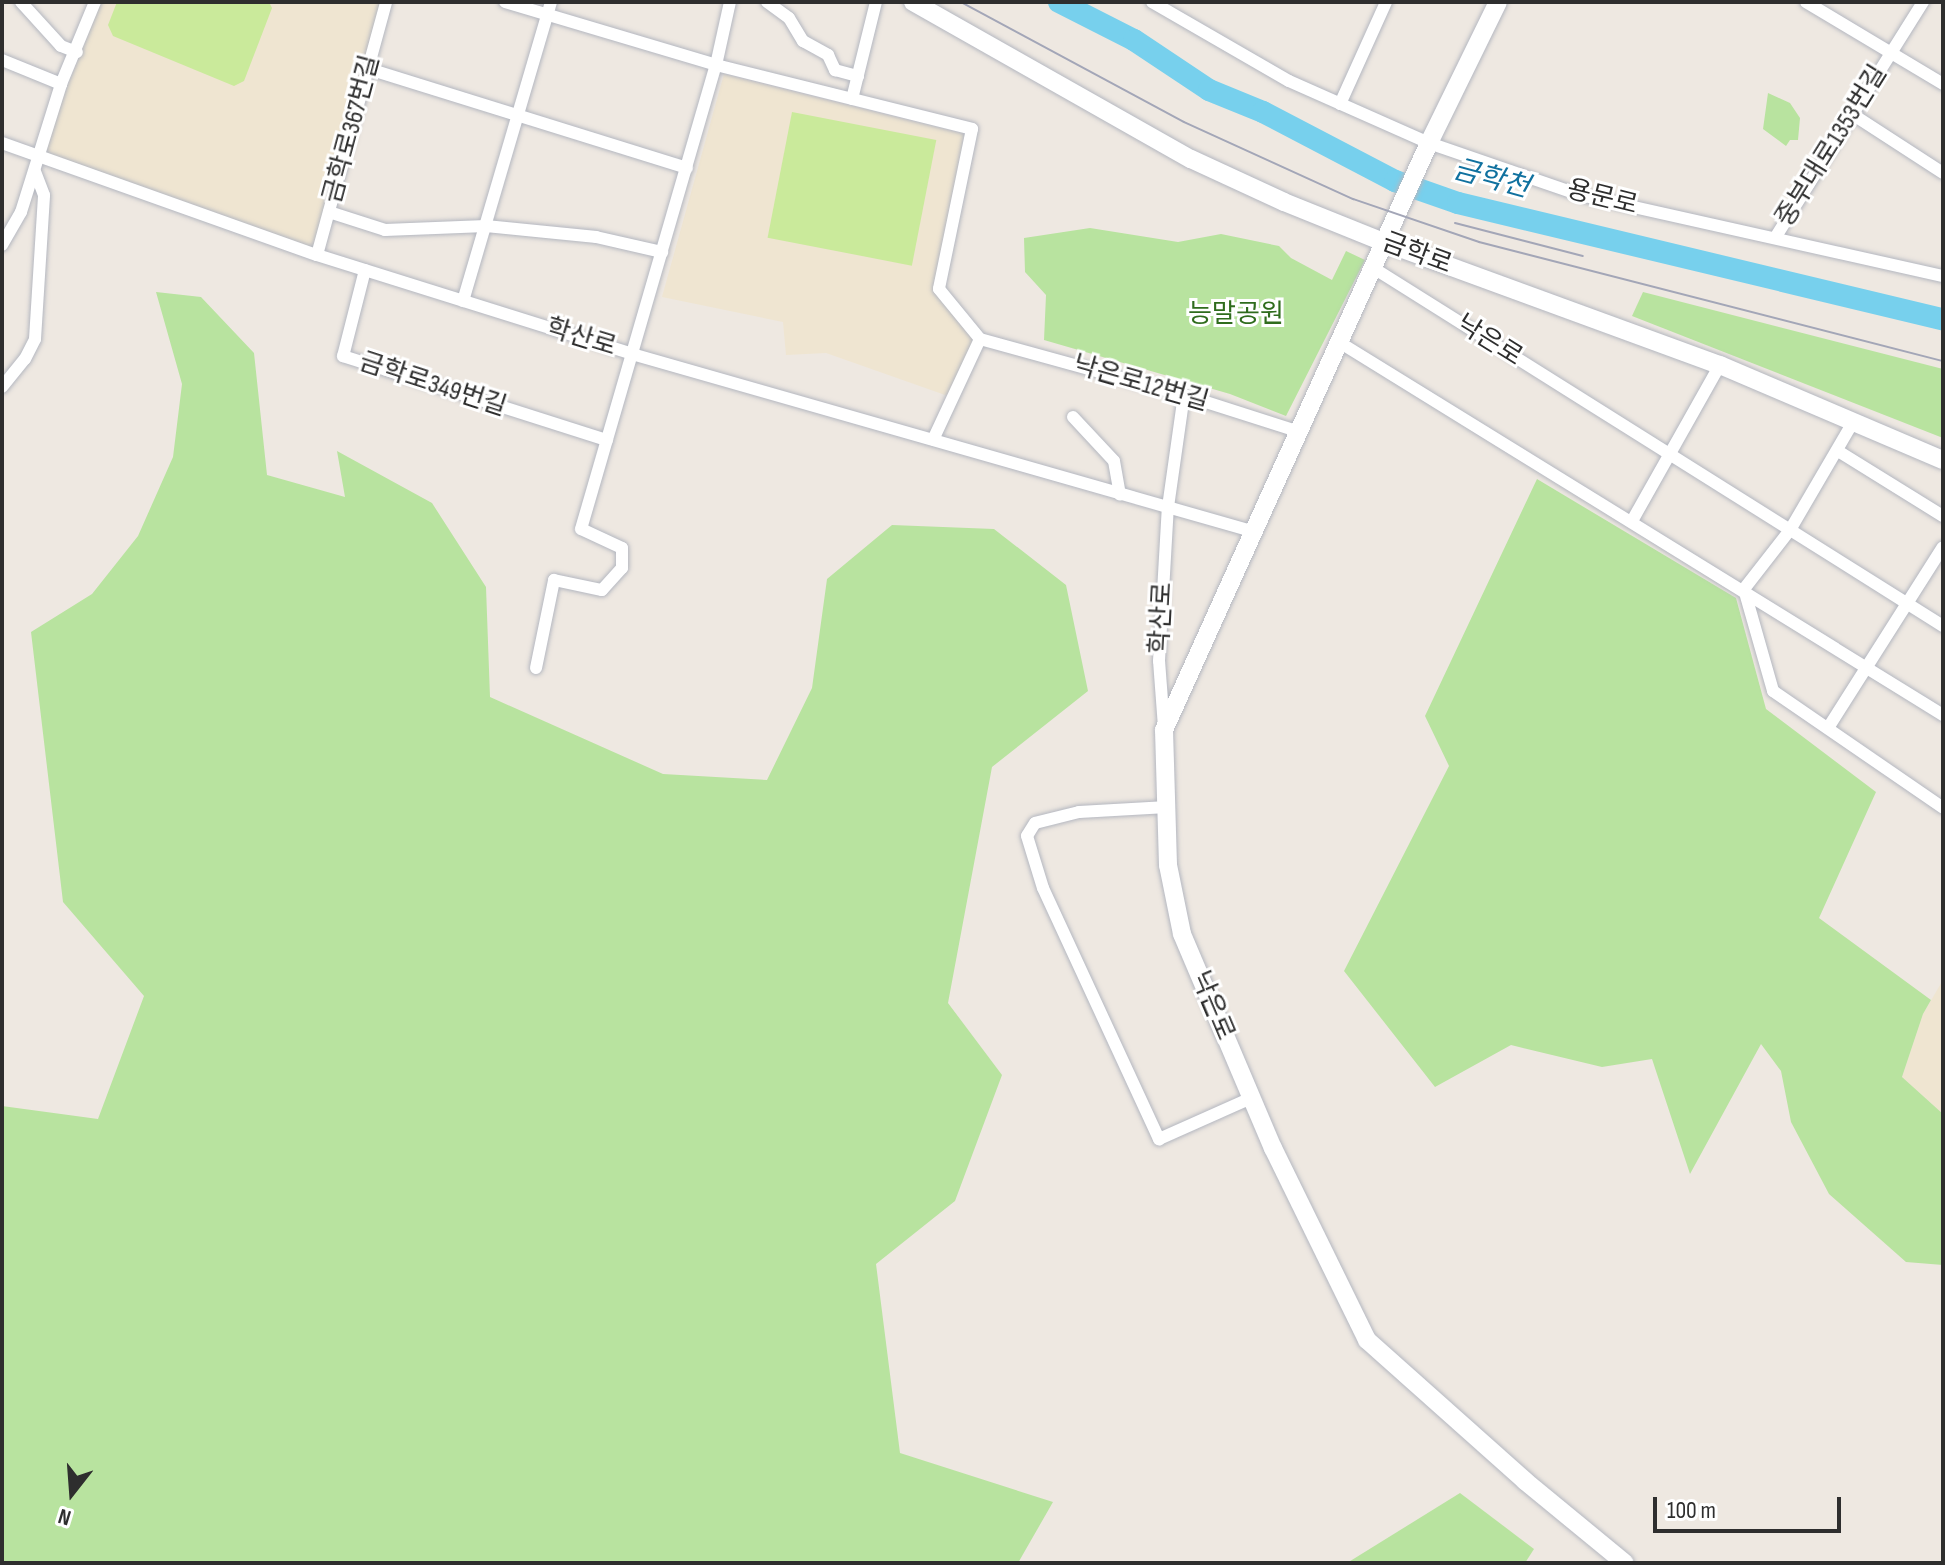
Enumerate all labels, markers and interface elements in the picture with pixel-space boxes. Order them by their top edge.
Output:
street label: 금학로367번길 [317,51,387,207]
street label: 중부대로1353번길 [1770,59,1894,233]
water label: 금학천 [1449,153,1533,205]
street label: 용문로 [1563,174,1641,222]
street label: 금학로 [1378,227,1456,281]
park label: 능말공원 [1188,299,1284,331]
street label: 낙은로 [1450,309,1528,373]
street label: 학산로 [542,313,620,363]
street label: 금학로349번길 [355,347,511,423]
street label: 낙은로12번길 [1070,350,1212,418]
street label: 학산로 [1145,581,1179,655]
street label: 낙은로 [1184,967,1240,1045]
north arrow [32,1453,112,1533]
scale bar [1657,1481,1845,1531]
text: 100 m [1667,1496,1716,1525]
text: N [55,1502,74,1531]

